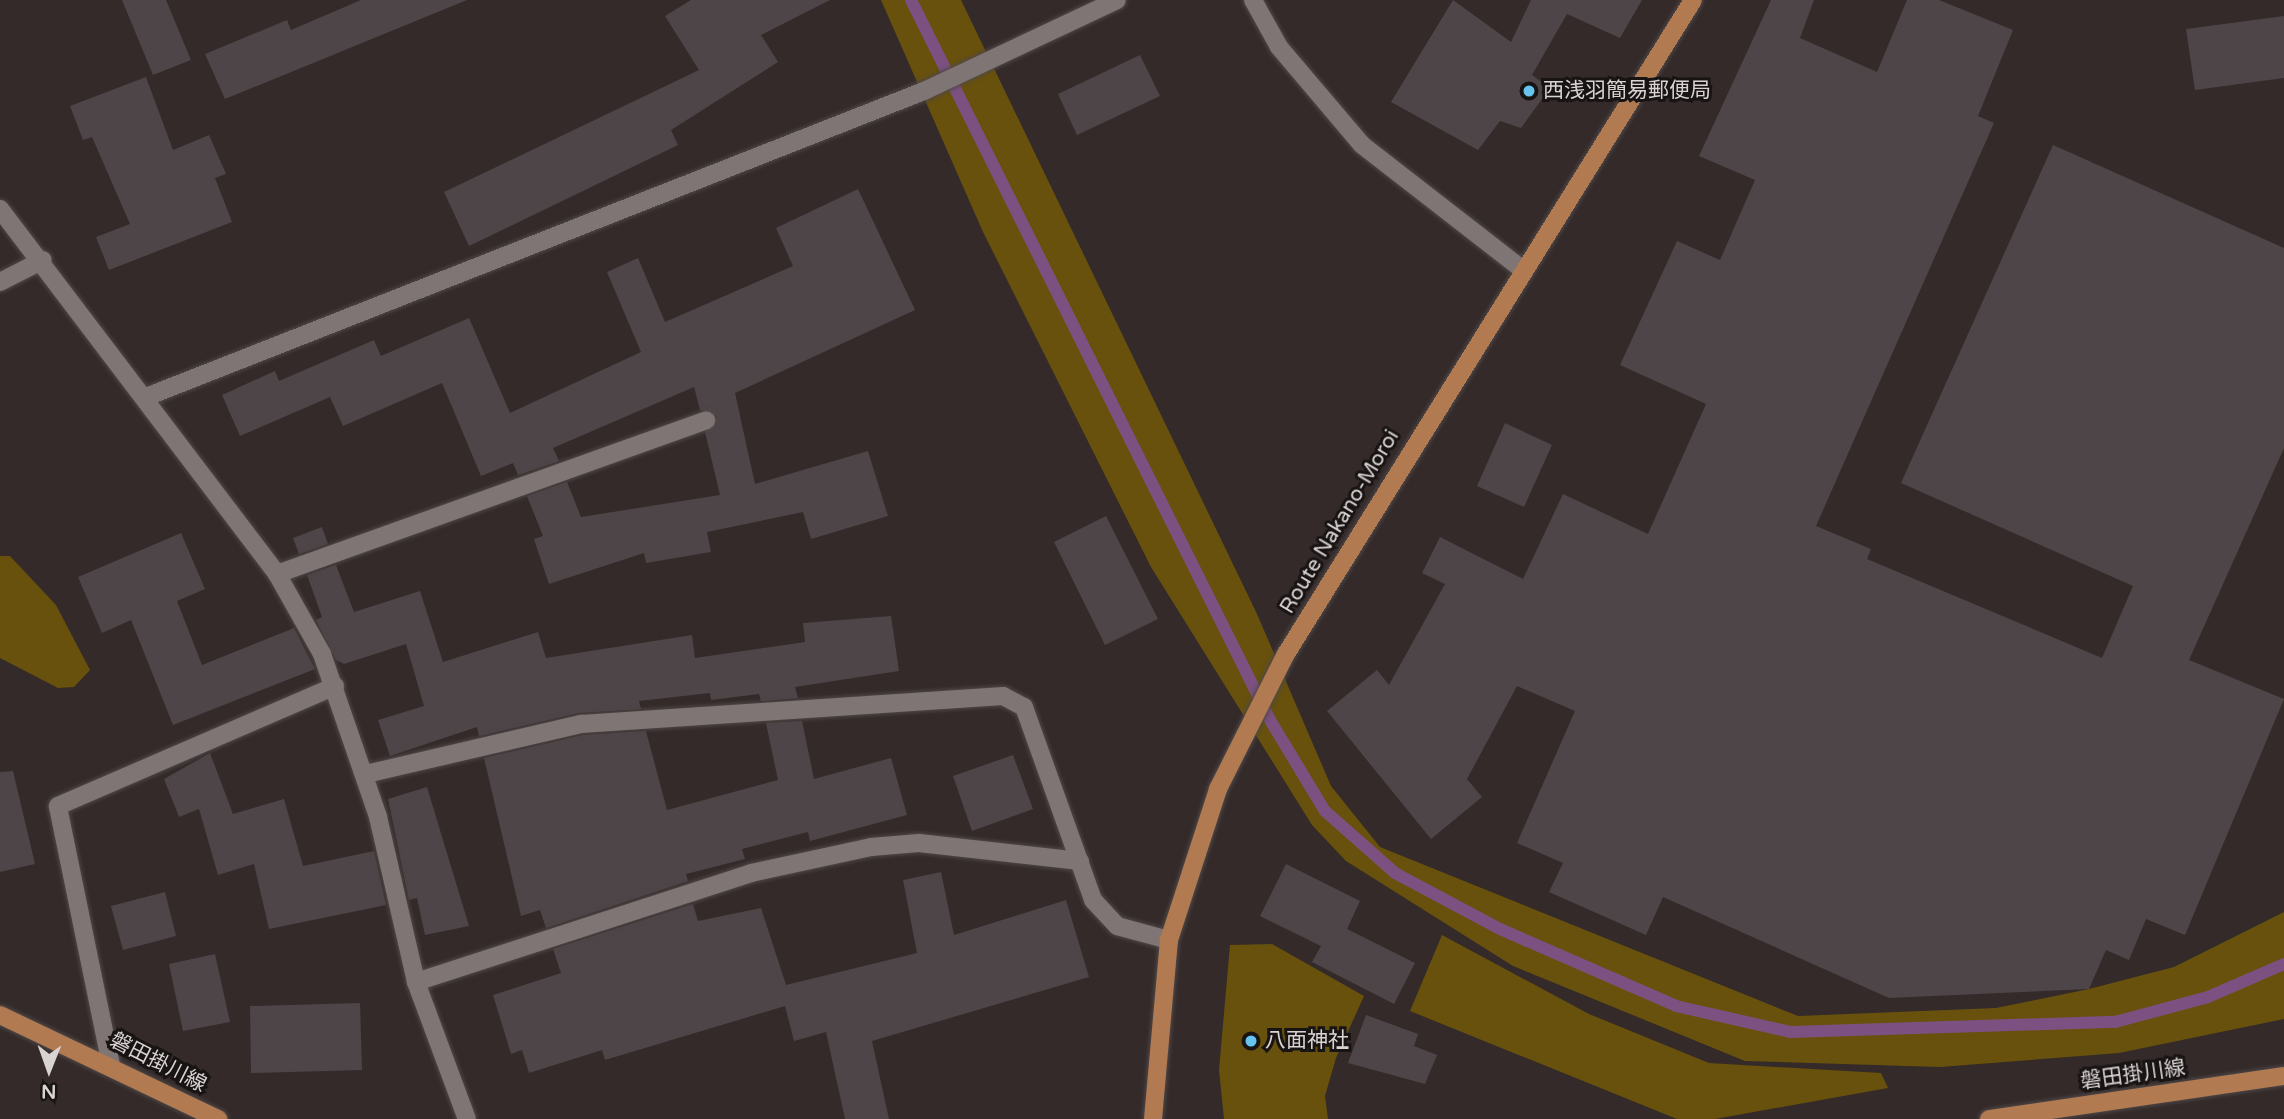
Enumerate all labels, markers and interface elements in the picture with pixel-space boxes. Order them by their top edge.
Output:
place label: 西浅羽簡易郵便局 [1543,78,1711,104]
marker: 西浅羽簡易郵便局 [1521,83,1537,99]
street label: Route Nakano-Moroi [1275,425,1405,619]
street label: 磐田掛川線 [106,1028,210,1098]
place label: 八面神社 [1265,1028,1349,1054]
marker: 八面神社 [1243,1033,1259,1049]
north arrow [14,1035,84,1105]
street label: 磐田掛川線 [2079,1055,2187,1095]
text: N [41,1080,56,1102]

